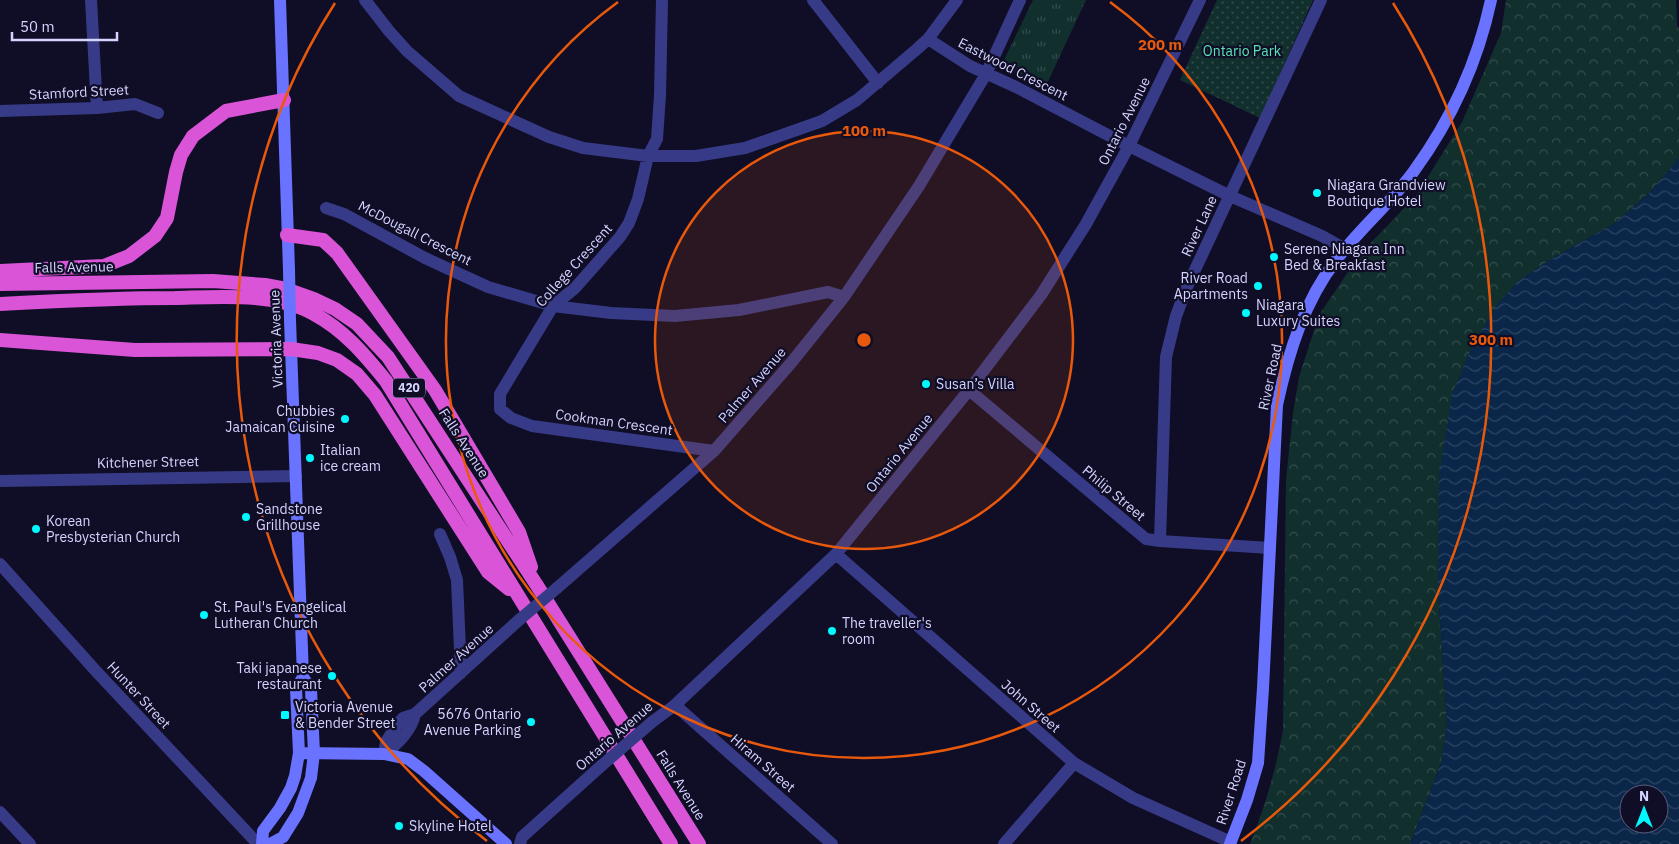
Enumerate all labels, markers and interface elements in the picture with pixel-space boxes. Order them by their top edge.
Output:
scale bar [12,10,118,42]
text: 50 m [20,17,55,36]
street label: Eastwood Crescent [955,34,1071,104]
text: 200 m [1138,35,1182,54]
park label: Ontario Park [1203,42,1282,60]
street label: Ontario Avenue [1094,74,1154,168]
street label: Stamford Street [29,80,129,104]
text: 100 m [842,121,886,140]
place label: Niagara Grandview Boutique Hotel [1327,176,1446,210]
marker: Niagara Grandview Boutique Hotel [1311,187,1323,199]
street label: River Lane [1177,192,1221,259]
street label: McDougall Crescent [355,197,475,269]
street label: College Crescent [532,220,616,310]
place label: Serene Niagara Inn Bed & Breakfast [1284,240,1405,274]
marker: Serene Niagara Inn Bed & Breakfast [1268,251,1280,263]
street label: Falls Avenue [34,257,114,277]
place label: River Road Apartments [1174,269,1248,303]
marker: River Road Apartments [1252,280,1264,292]
street label: Victoria Avenue [265,289,287,388]
place label: Niagara Luxury Suites [1256,296,1341,330]
marker: Niagara Luxury Suites [1240,307,1252,319]
text: 300 m [1469,330,1513,349]
centre of rings [855,331,873,349]
street label: River Road [1254,342,1286,412]
street label: Palmer Avenue [714,343,790,427]
place label: Susan’s Villa [936,375,1015,393]
road number: 420 [393,378,425,398]
marker: Susan’s Villa [920,378,932,390]
place label: Chubbies Jamaican Cuisine [225,402,335,436]
street label: Falls Avenue [435,405,493,481]
street label: Cookman Crescent [554,405,674,439]
street label: Ontario Avenue [862,409,937,496]
marker: Chubbies Jamaican Cuisine [339,413,351,425]
place label: Italian ice cream [320,441,381,475]
street label: Kitchener Street [97,452,199,472]
marker: Italian ice cream [304,452,316,464]
street label: Philip Street [1079,461,1149,525]
place label: Sandstone Grillhouse [256,500,323,534]
marker: Sandstone Grillhouse [240,511,252,523]
place label: Korean Presbysterian Church [46,512,180,546]
marker: Korean Presbysterian Church [30,523,42,535]
place label: St. Paul's Evangelical Lutheran Church [214,598,346,632]
marker: St. Paul's Evangelical Lutheran Church [198,609,210,621]
place label: The traveller's room [842,614,932,648]
street label: Palmer Avenue [415,619,497,696]
marker: The traveller's room [826,625,838,637]
street label: Hunter Street [103,658,175,732]
place label: Taki japanese restaurant [237,659,322,693]
marker: Taki japanese restaurant [326,670,338,682]
street label: John Street [998,675,1064,737]
street label: Ontario Avenue [572,697,657,775]
place label: Victoria Avenue & Bender Street [295,698,396,732]
place label: 5676 Ontario Avenue Parking [424,705,522,739]
marker: Victoria Avenue & Bender Street [279,709,291,721]
marker: 5676 Ontario Avenue Parking [525,716,537,728]
street label: Hiram Street [727,730,799,796]
street label: Falls Avenue [652,747,710,824]
street label: River Road [1212,757,1250,827]
north arrow [1619,784,1669,834]
text: N [1639,787,1649,805]
place label: Skyline Hotel [409,817,492,835]
marker: Skyline Hotel [393,820,405,832]

